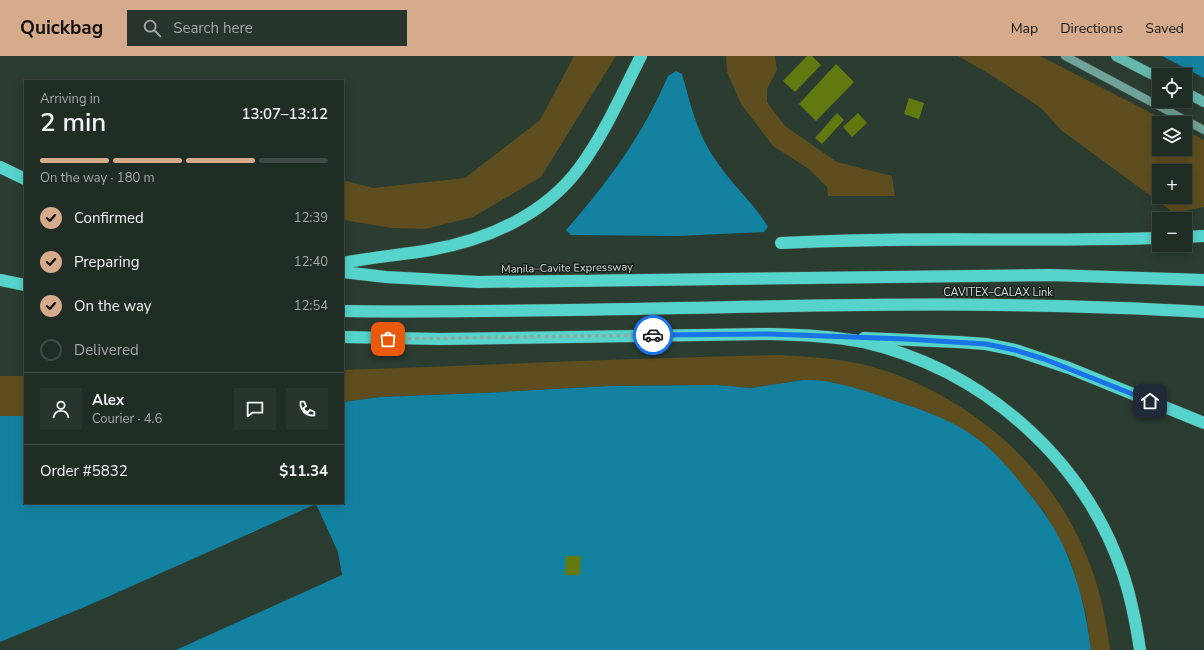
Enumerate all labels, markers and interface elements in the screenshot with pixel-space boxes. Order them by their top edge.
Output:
search box [127,10,407,46]
text: Quickbag [20,15,103,41]
icon: search [141,17,163,39]
text: Search here [173,18,253,38]
text: Map [1011,19,1038,38]
text: Directions [1060,19,1123,38]
text: Saved [1145,19,1184,38]
map controls [1152,68,1192,252]
button: locate [1152,68,1192,108]
text: Arriving in [40,90,100,108]
text: 13:07–13:12 [241,104,328,124]
text: 2 min [40,105,106,140]
button: layers [1152,116,1192,156]
button: + [1152,164,1192,204]
text: On the way · 180 m [40,169,155,187]
icon: check [40,207,62,229]
text: Confirmed [74,208,144,228]
text: 12:39 [294,209,328,227]
button: − [1152,212,1192,252]
icon: check [40,251,62,273]
text: Preparing [74,252,139,272]
text: 12:40 [294,253,328,271]
street label: Manila–Cavite Expressway [501,259,633,277]
street label: CAVITEX–CALAX Link [943,285,1053,300]
icon: check [40,295,62,317]
text: On the way [74,296,152,316]
text: 12:54 [294,297,328,315]
courier [633,315,673,355]
pin [371,322,405,356]
icon: car [642,324,664,346]
icon: bag [377,328,399,350]
text: Delivered [74,340,139,360]
pin [1133,384,1167,418]
button: person [40,388,82,430]
button: chat [234,388,276,430]
button: phone [286,388,328,430]
text: Alex [92,390,124,410]
icon: home [1139,390,1161,412]
text: Courier · 4.6 [92,410,162,428]
text: Order #5832 [40,461,128,481]
text: $11.34 [279,461,328,481]

